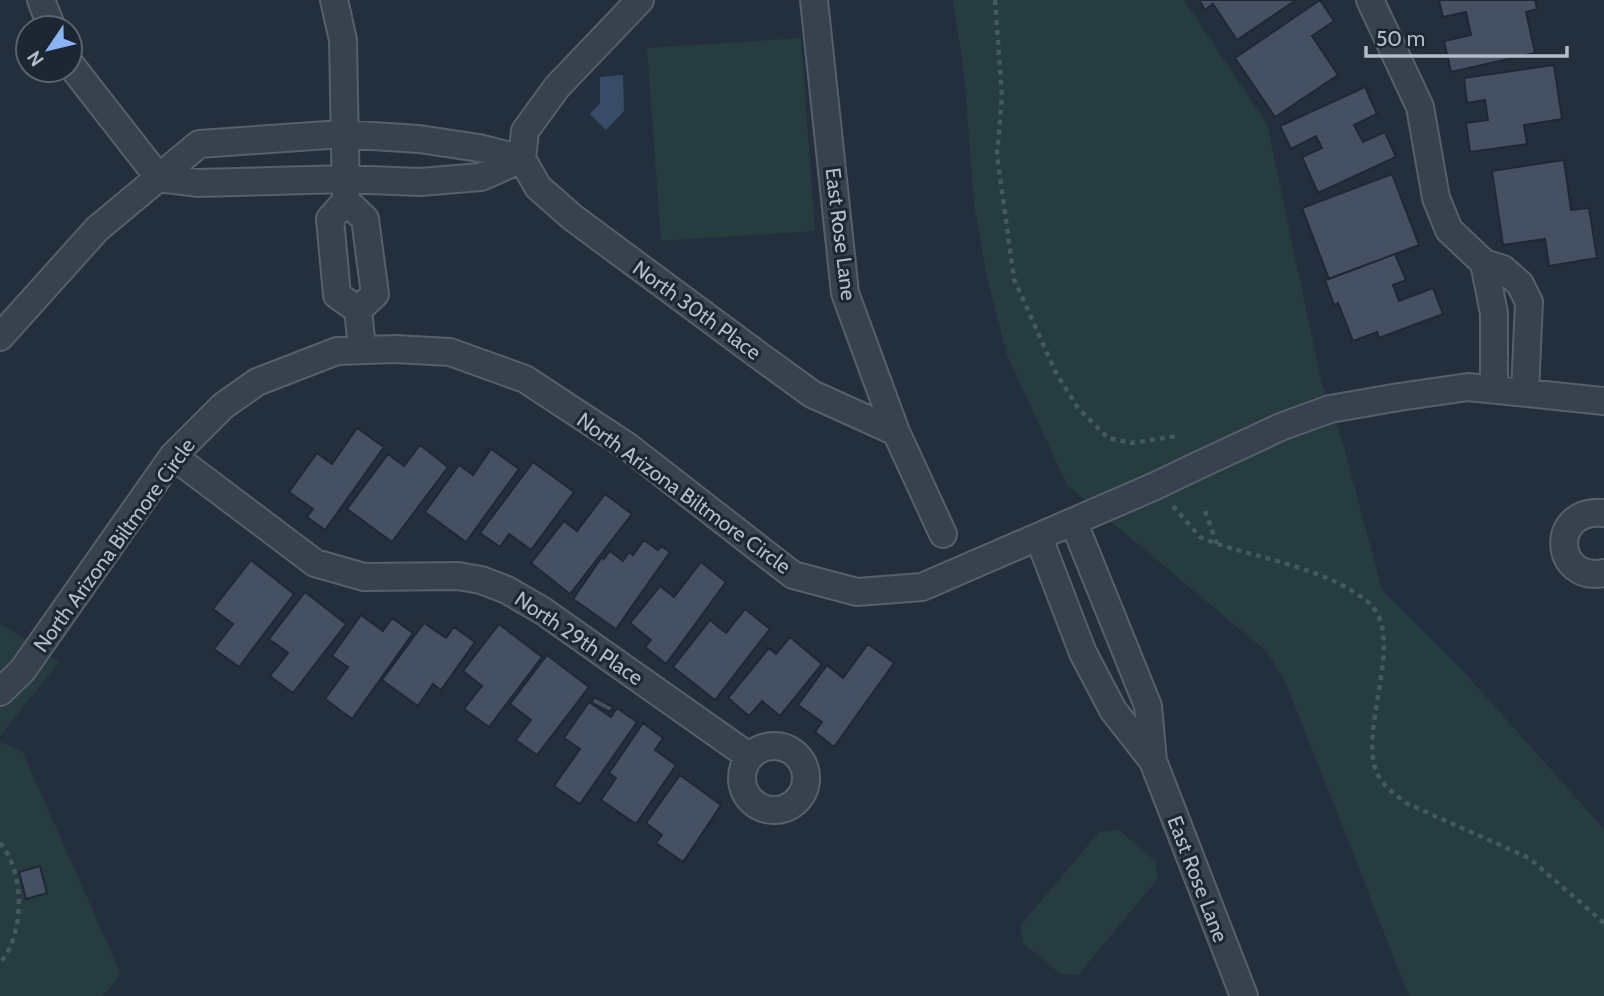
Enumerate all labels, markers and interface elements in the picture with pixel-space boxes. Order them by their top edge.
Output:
north arrow [14,14,84,84]
scale bar [1366,14,1567,58]
text: 50 m [1376,26,1425,51]
text: N [22,46,49,71]
street label: East Rose Lane [820,166,862,302]
street label: North 30th Place [628,255,766,365]
street label: North Arizona Biltmore Circle [572,407,796,579]
street label: North Arizona Biltmore Circle [28,433,200,657]
street label: North 29th Place [510,586,648,690]
street label: East Rose Lane [1162,812,1234,946]

